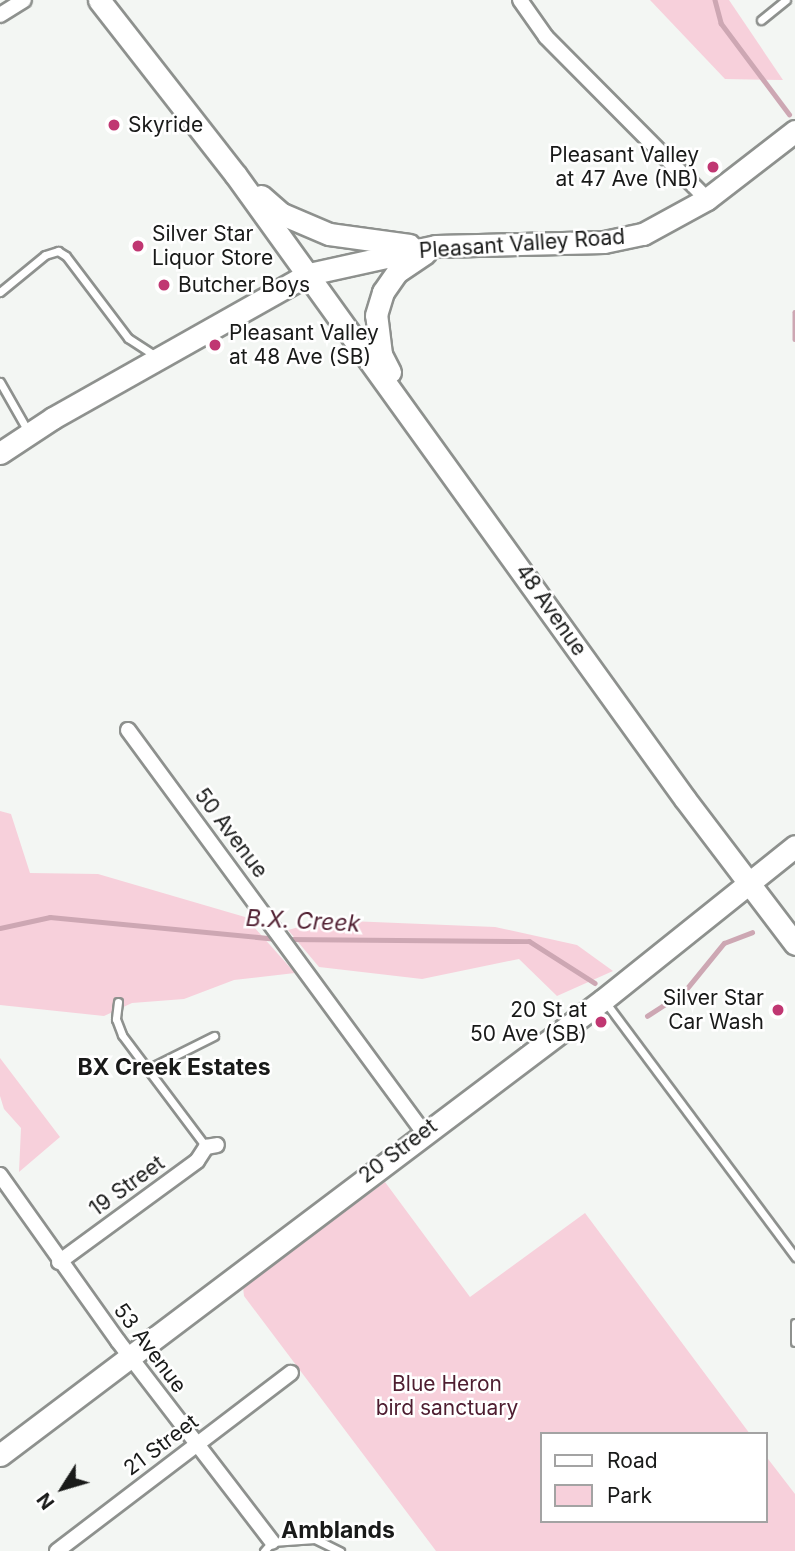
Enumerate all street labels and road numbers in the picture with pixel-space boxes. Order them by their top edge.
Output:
street label: Pleasant Valley Road [418,224,626,264]
street label: 48 Avenue [510,559,592,661]
street label: 50 Avenue [189,783,273,883]
street label: 20 Street [354,1113,442,1189]
street label: 19 Street [85,1150,169,1222]
street label: 53 Avenue [108,1298,192,1398]
street label: 21 Street [119,1409,203,1481]

